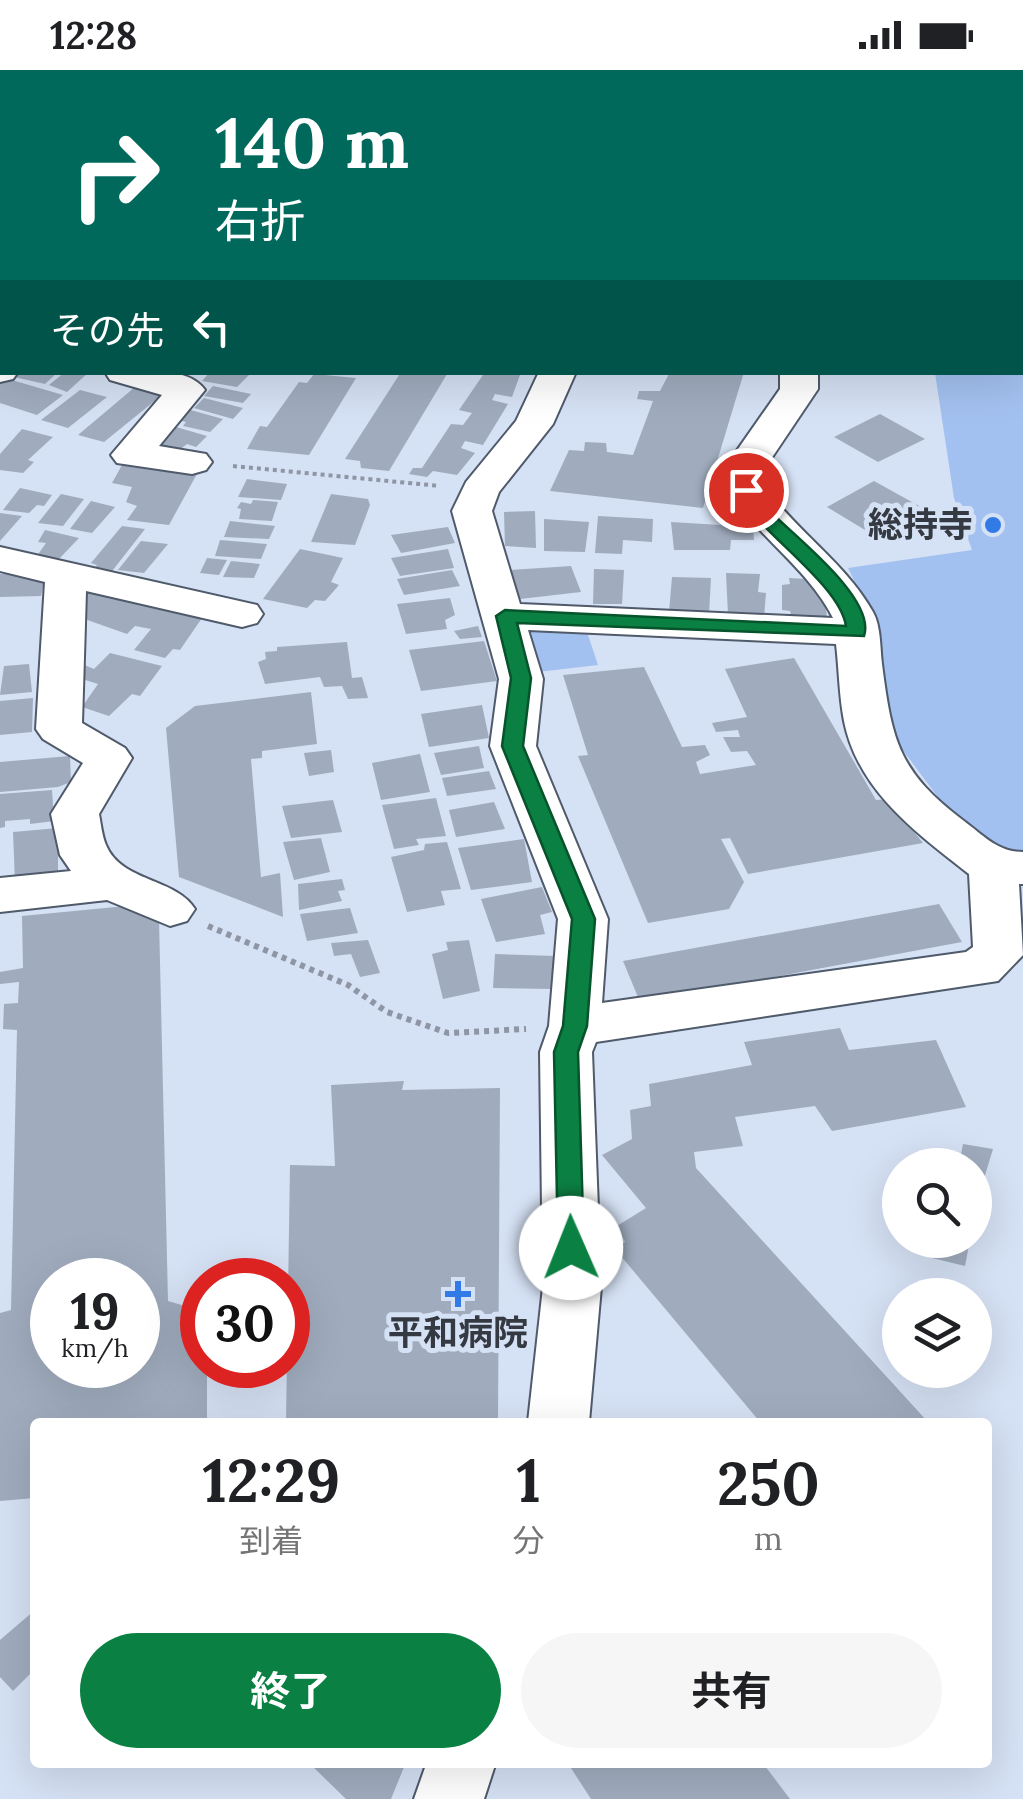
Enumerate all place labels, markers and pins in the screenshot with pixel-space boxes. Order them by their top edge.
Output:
pin [704,448,789,533]
place label: 総持寺 [868,502,973,547]
marker: 総持寺 [982,514,1004,536]
marker: 平和病院 [445,1281,471,1307]
place label: 平和病院 [388,1310,528,1355]

